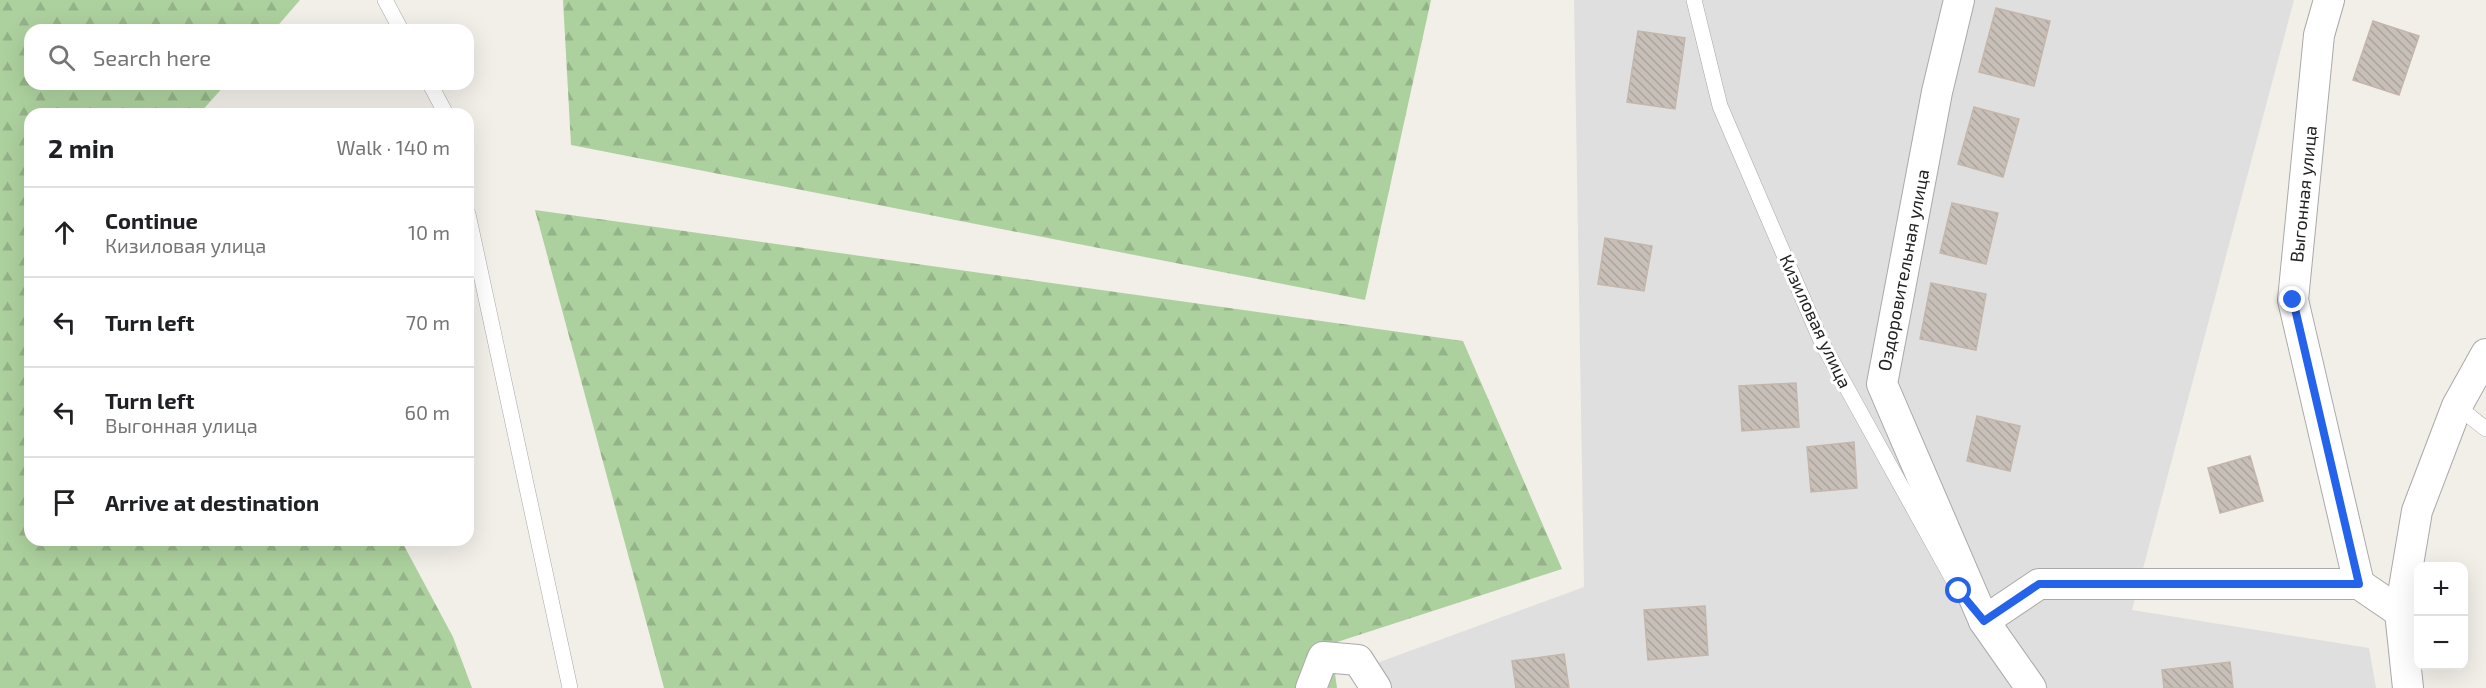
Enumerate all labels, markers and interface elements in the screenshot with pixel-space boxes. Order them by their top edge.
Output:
search box [24,24,474,90]
icon: search [45,41,78,74]
text: Search here [93,44,211,70]
street label: Выгонная улица [2285,124,2321,264]
text: 2 min [48,132,114,163]
text: Walk · 140 m [336,135,450,159]
street label: Оздоровительная улица [1873,167,1933,373]
text: Continue [105,207,198,233]
icon: ahead [48,216,81,249]
text: 10 m [408,220,450,244]
text: Кизиловая улица [105,233,266,257]
street label: Кизиловая улица [1775,251,1857,391]
route end [2279,286,2305,312]
icon: left [48,306,81,339]
text: Turn left [105,309,194,335]
text: 70 m [406,310,450,334]
text: Turn left [105,387,194,413]
icon: left [48,396,81,429]
text: 60 m [405,400,450,424]
text: Выгонная улица [105,413,258,437]
icon: arrive [48,486,81,519]
text: Arrive at destination [105,489,319,515]
map controls [2414,562,2468,670]
button: + [2414,562,2468,616]
route start [1945,577,1971,603]
button: − [2414,616,2468,670]

